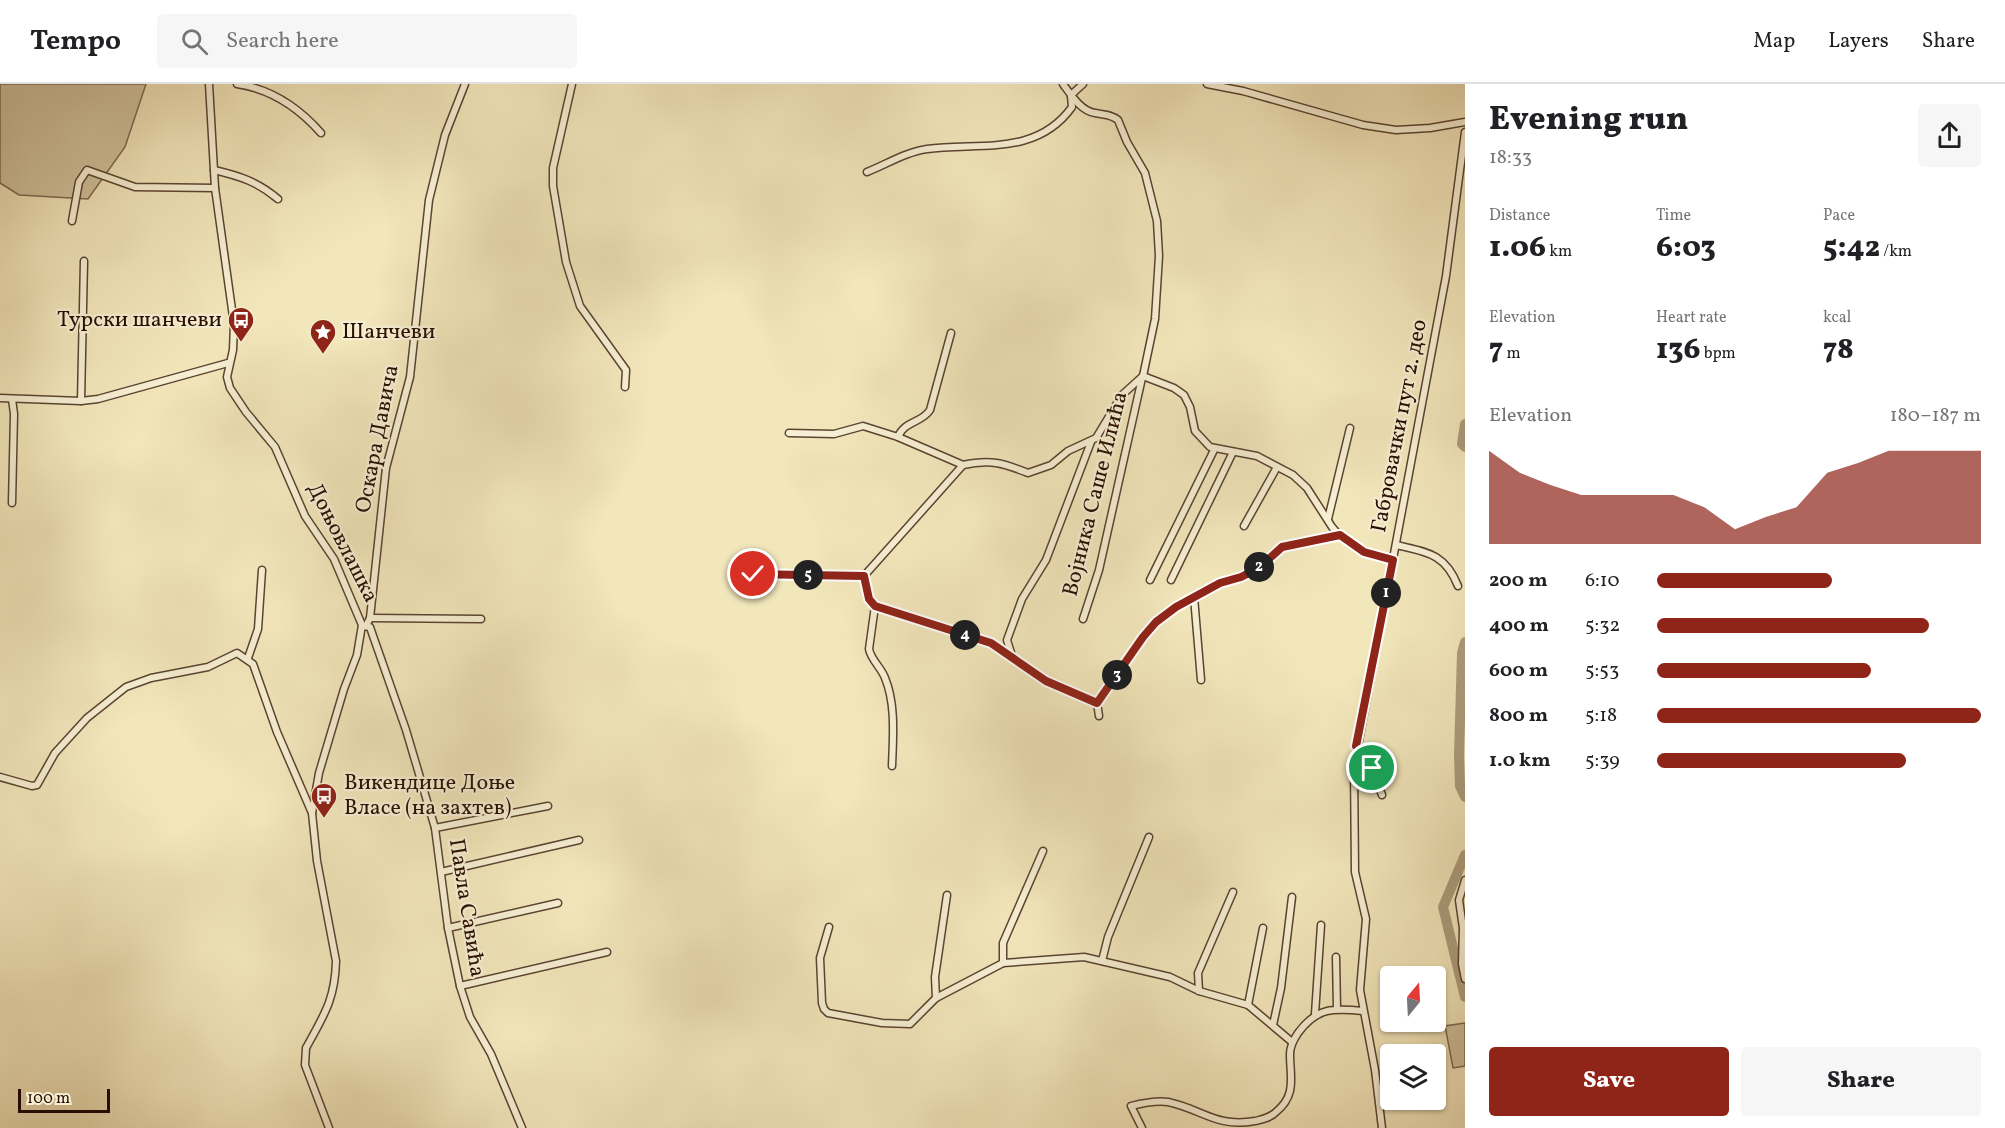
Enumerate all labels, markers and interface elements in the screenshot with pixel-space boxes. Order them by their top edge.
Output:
search box [157,14,577,68]
text: Tempo [30,22,121,61]
icon: search [178,25,211,58]
text: Search here [226,26,339,57]
text: Map [1753,27,1795,56]
text: Layers [1828,27,1889,56]
text: Share [1922,27,1975,56]
text: Evening run [1489,98,1688,144]
button: share [1918,104,1981,167]
text: 18:33 [1489,144,1532,172]
text: Distance [1489,205,1550,227]
text: Time [1656,205,1691,227]
text: Pace [1823,205,1855,227]
text: 1.06 [1489,227,1546,269]
text: 6:03 [1656,227,1716,269]
text: 5:42 [1823,227,1880,269]
text: km [1546,241,1572,263]
text: /km [1880,241,1912,263]
place label: Турски шанчеви [57,305,222,336]
bus stop icon: Турски шанчеви [226,305,256,343]
text: Elevation [1489,307,1556,329]
text: Heart rate [1656,307,1727,329]
text: kcal [1823,307,1851,329]
place icon: Шанчеви [308,317,338,355]
place label: Шанчеви [342,317,435,348]
street label: Габровачки пут 2. део [1364,317,1436,535]
text: 7 [1489,329,1503,371]
text: 136 [1656,329,1701,371]
text: 78 [1823,329,1854,371]
text: m [1503,343,1521,365]
text: bpm [1701,343,1736,365]
street label: Оскара Давича [348,362,408,516]
street label: Војника Саше Илића [1056,388,1136,600]
text: Elevation [1489,402,1572,430]
text: 180–187 m [1890,402,1981,430]
street label: Доњовлашка [298,478,386,608]
pin [727,548,778,599]
pin: 2 [1244,552,1274,582]
text: 2 [1255,556,1263,578]
icon: check [736,557,769,590]
pin: 5 [793,560,823,590]
text: 5 [804,564,812,586]
text: 200 m [1489,567,1547,595]
text: 6:10 [1585,567,1620,595]
pin: 1 [1371,578,1401,608]
text: 1 [1383,582,1389,604]
text: 400 m [1489,612,1549,640]
text: 5:32 [1585,612,1620,640]
pin: 4 [950,620,980,650]
text: 4 [960,624,970,646]
text: 600 m [1489,657,1548,685]
text: 5:53 [1585,657,1619,685]
pin: 3 [1102,660,1132,690]
text: 3 [1113,664,1121,686]
text: 800 m [1489,702,1548,730]
text: 5:18 [1585,702,1617,730]
pin [1346,742,1397,793]
text: 1.0 km [1489,747,1551,775]
text: 5:39 [1585,747,1620,775]
icon: arrive [1355,751,1388,784]
place label: Викендице Доње Власе (на захтев) [344,768,515,824]
bus stop icon: Викендице Доње Власе (на захтев) [309,781,339,819]
street label: Павла Савића [440,837,492,979]
north arrow [1380,966,1446,1032]
map controls [1380,966,1446,1110]
button: layers [1380,1044,1446,1110]
button: Save [1489,1047,1729,1116]
button: Share [1741,1047,1981,1116]
scale bar [18,1086,110,1114]
text: 100 m [27,1088,70,1110]

